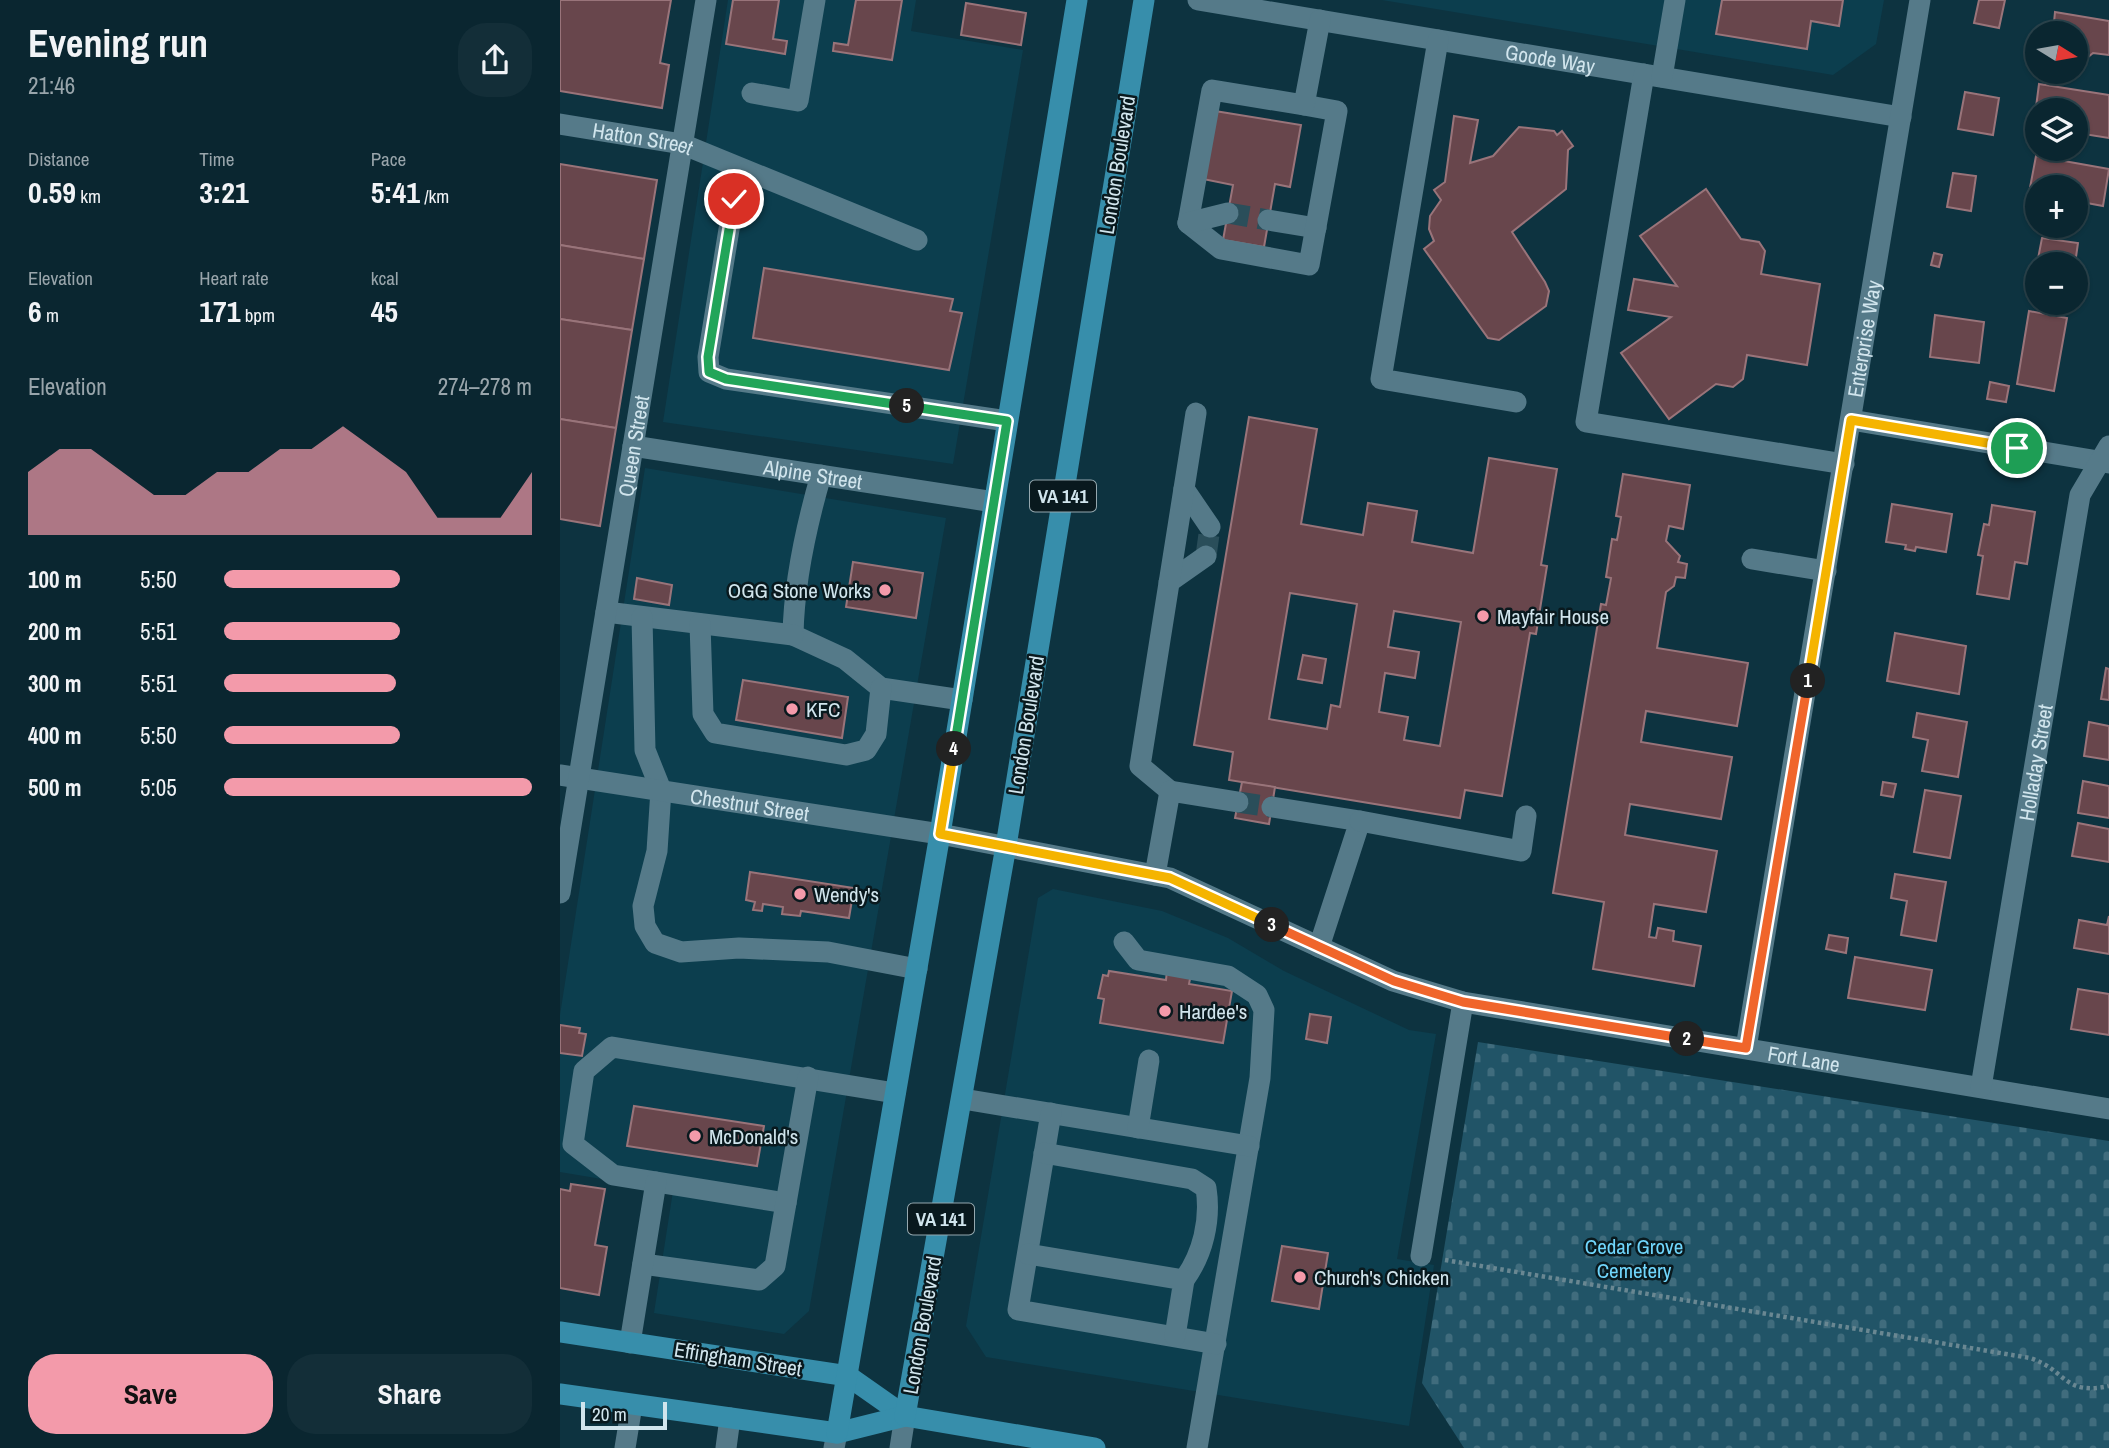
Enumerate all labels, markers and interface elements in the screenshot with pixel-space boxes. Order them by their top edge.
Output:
text: Evening run [28,18,208,69]
north arrow [2025,21,2088,84]
map controls [2025,21,2088,315]
button: share [458,23,532,97]
street label: Goode Way [1503,37,1597,80]
text: 21:46 [28,70,75,101]
street label: London Boulevard [1092,94,1142,236]
button: layers [2025,98,2088,161]
street label: Hatton Street [590,115,698,162]
text: Distance [28,146,89,172]
text: Time [199,146,234,172]
text: Pace [371,146,406,172]
pin [704,169,764,229]
text: 0.59 [28,172,76,212]
text: 3:21 [199,172,249,212]
text: 5:41 [371,172,420,212]
button: + [2025,175,2088,238]
icon: check [715,180,753,218]
text: km [76,183,101,209]
text: /km [420,183,449,209]
button: − [2025,252,2088,315]
text: Elevation [28,265,93,291]
text: Heart rate [199,265,269,291]
text: kcal [371,265,398,291]
street label: Enterprise Way [1840,278,1888,399]
text: 6 [28,291,42,331]
text: 171 [199,291,240,331]
text: 45 [371,291,398,331]
text: m [42,302,59,328]
text: bpm [240,302,275,328]
text: Elevation [28,371,107,402]
text: 274–278 m [438,371,532,402]
pin: 5 [890,388,924,424]
text: 5 [902,392,911,418]
street label: Queen Street [611,393,656,499]
pin [1987,418,2047,478]
icon: arrive [1998,429,2036,467]
street label: Alpine Street [760,452,865,496]
road number: VA 141 [1030,481,1096,512]
text: 100 m [28,564,81,595]
text: 5:50 [140,564,177,595]
place label: OGG Stone Works [728,576,871,605]
marker: OGG Stone Works [877,582,893,598]
place label: Mayfair House [1497,602,1609,631]
marker: Mayfair House [1475,608,1491,624]
text: 200 m [28,616,81,647]
text: 5:51 [140,616,177,647]
street label: London Boulevard [1001,654,1051,796]
pin: 1 [1790,664,1826,698]
text: 1 [1803,667,1812,693]
text: 300 m [28,668,81,699]
text: 5:51 [140,668,177,699]
place label: KFC [806,695,840,724]
marker: KFC [784,701,800,717]
street label: Holladay Street [2011,702,2059,823]
text: 400 m [28,720,81,751]
text: 5:50 [140,720,177,751]
pin: 4 [936,732,972,766]
text: 4 [949,735,958,761]
text: 500 m [28,772,81,803]
text: 5:05 [140,772,177,803]
street label: Chestnut Street [688,781,811,828]
place label: Wendy's [814,880,879,909]
marker: Wendy's [792,886,808,902]
pin: 3 [1254,908,1290,942]
text: 3 [1267,911,1276,937]
place label: Hardee's [1179,997,1247,1026]
marker: Hardee's [1157,1003,1173,1019]
pin: 2 [1670,1021,1704,1056]
text: 2 [1682,1025,1691,1051]
street label: Fort Lane [1766,1038,1842,1079]
place label: McDonald's [709,1122,798,1151]
marker: McDonald's [687,1128,703,1144]
road number: VA 141 [908,1204,974,1234]
park label: Cedar Grove Cemetery [1585,1232,1683,1285]
street label: London Boulevard [896,1254,948,1396]
place label: Church's Chicken [1314,1263,1449,1292]
marker: Church's Chicken [1292,1269,1308,1285]
street label: Effingham Street [672,1335,804,1383]
button: Save [28,1354,273,1434]
button: Share [287,1354,532,1434]
scale bar [581,1399,667,1431]
text: 20 m [592,1401,627,1427]

